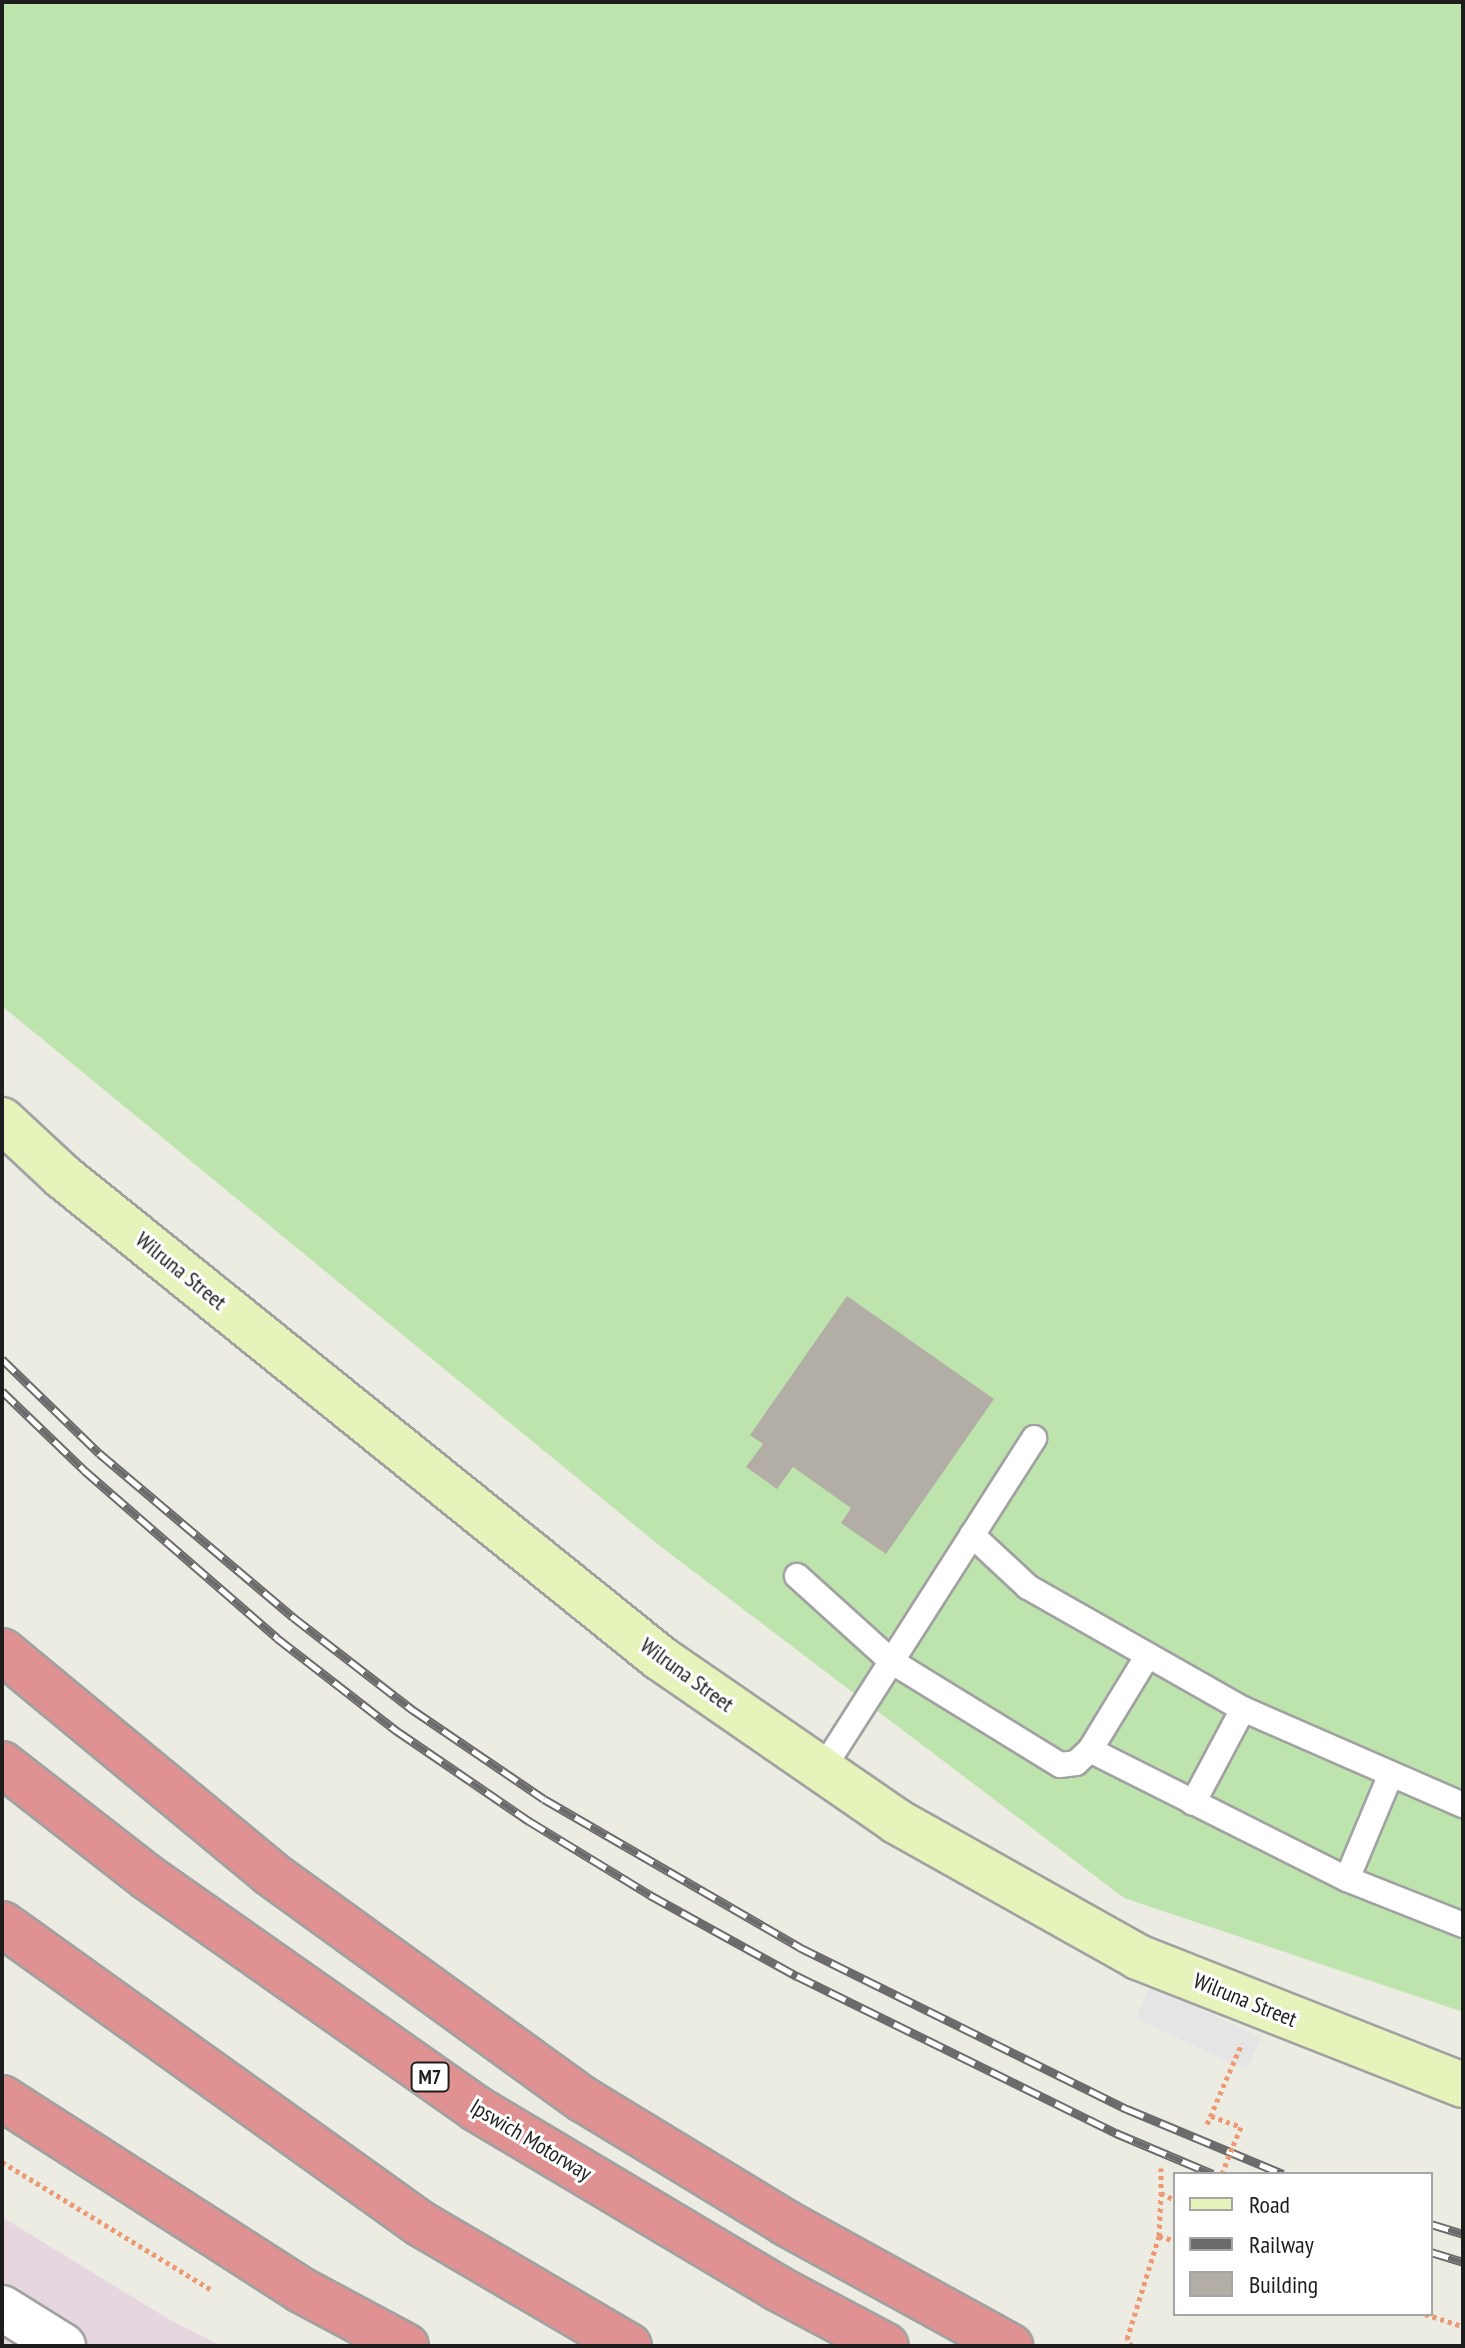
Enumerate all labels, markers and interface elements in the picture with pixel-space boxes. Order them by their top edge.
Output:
street label: Wilruna Street [130,1226,232,1316]
street label: Wilruna Street [635,1632,739,1718]
street label: Wilruna Street [1190,1967,1300,2033]
road number: M7 [410,2061,450,2093]
street label: Ipswich Motorway [465,2093,597,2187]
legend [1173,2172,1433,2316]
text: Road [1249,2189,1290,2220]
text: Railway [1249,2229,1314,2260]
text: Building [1249,2269,1318,2300]

